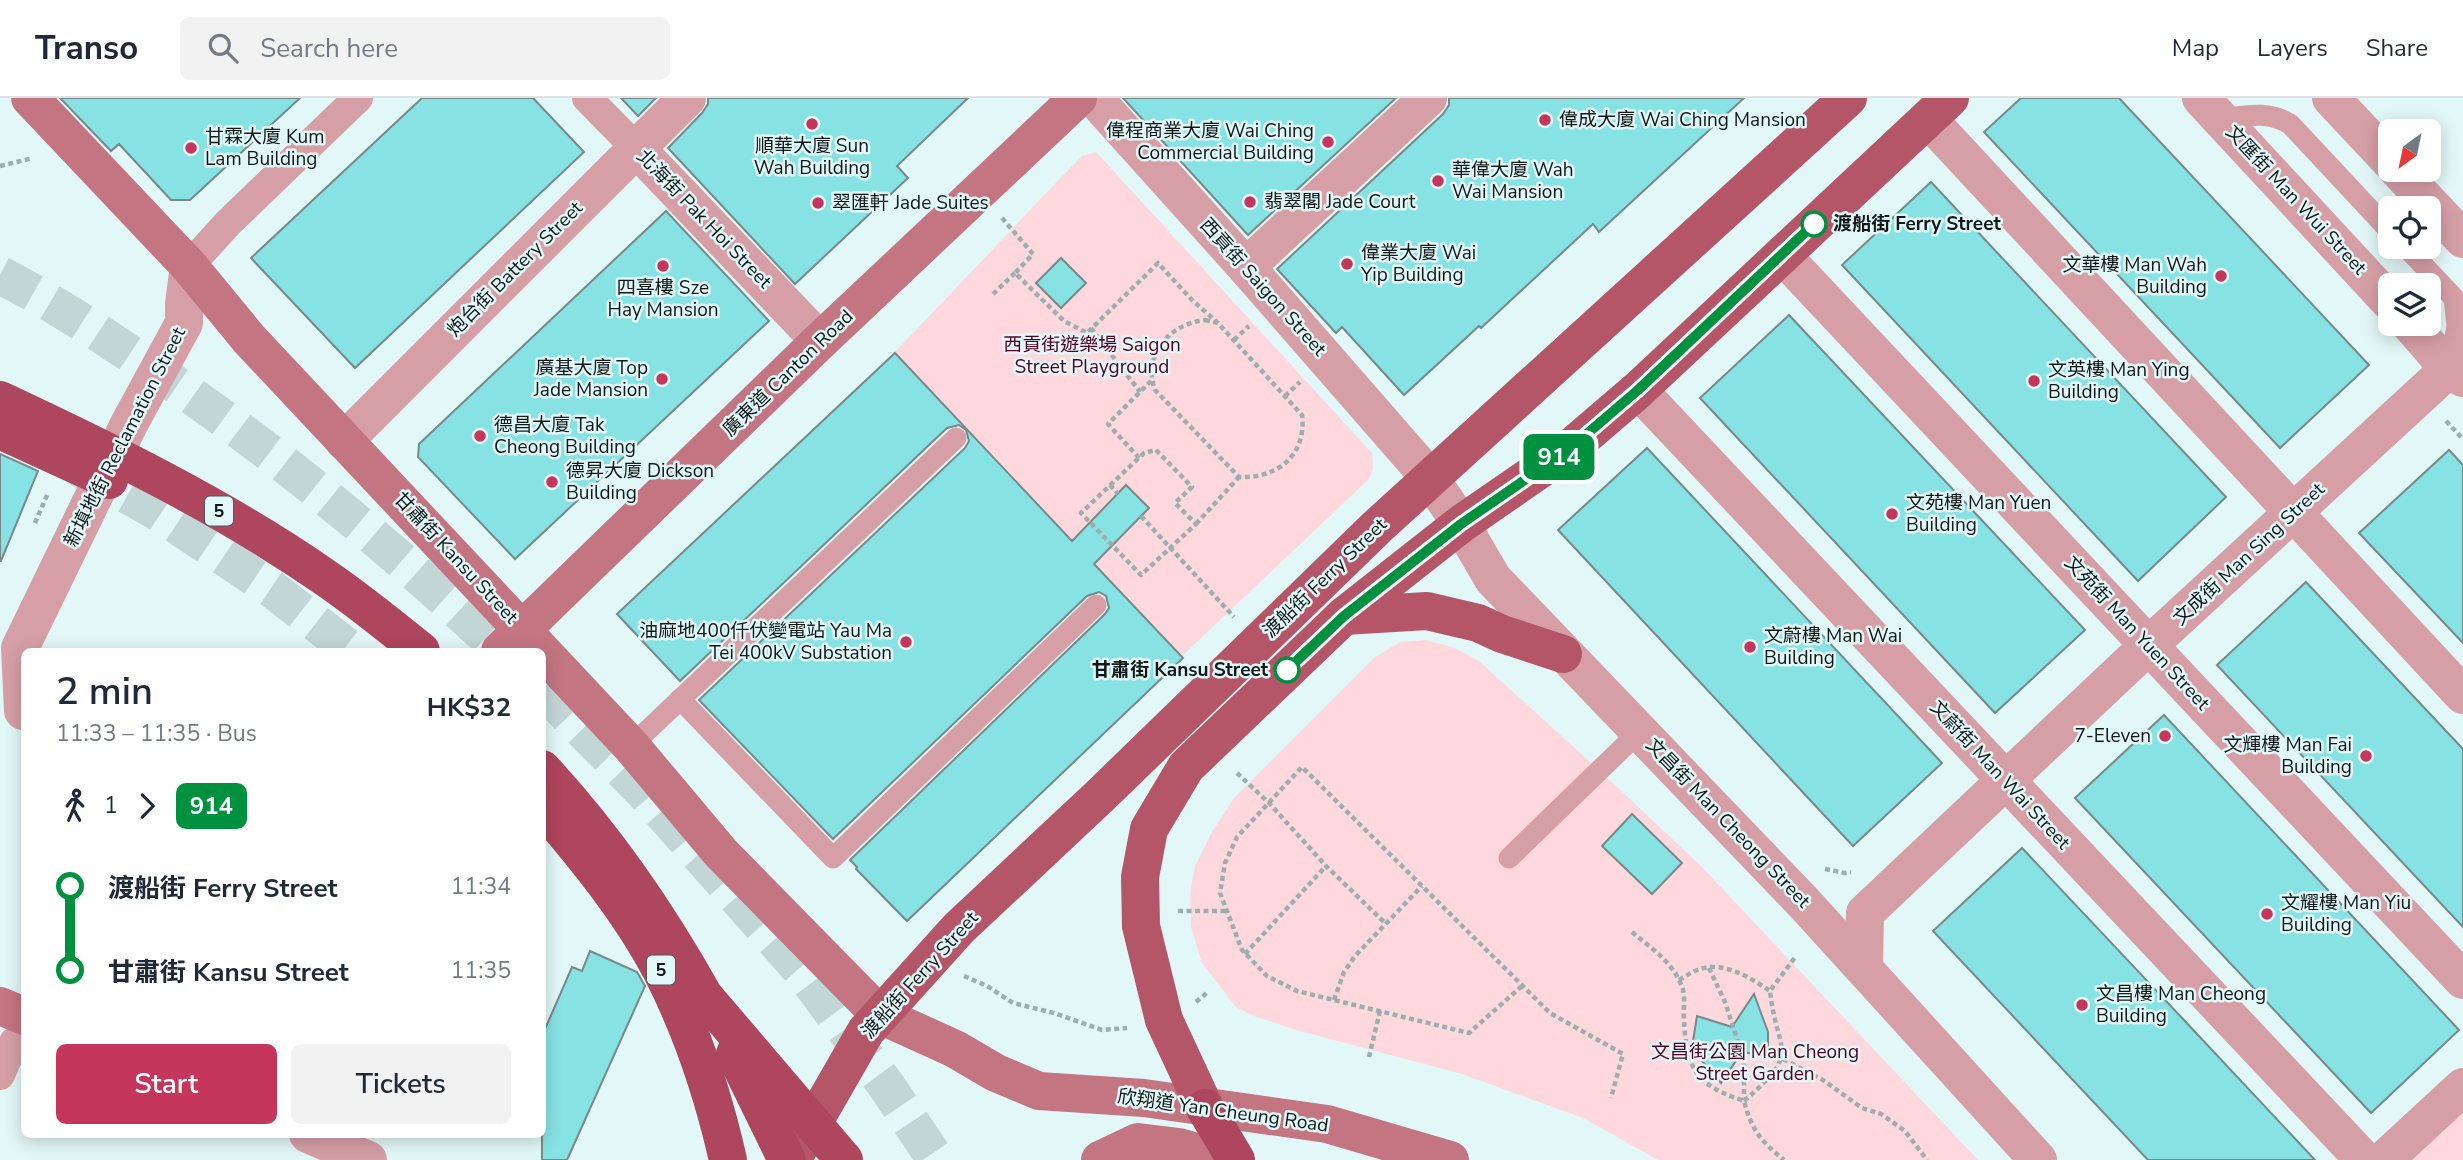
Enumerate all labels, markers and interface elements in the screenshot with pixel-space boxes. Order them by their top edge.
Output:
search box [180,17,670,80]
text: Transo [35,26,138,71]
icon: search [204,29,242,67]
text: Search here [260,31,398,66]
text: Map [2172,32,2219,64]
text: Layers [2257,32,2328,64]
text: Share [2366,32,2428,64]
place label: 偉成大廈 Wai Ching Mansion [1559,107,1806,133]
marker: 偉成大廈 Wai Ching Mansion [1537,112,1553,128]
marker: 順華大廈 Sun Wah Building [804,116,820,132]
place label: 偉程商業大廈 Wai Ching Commercial Building [1106,118,1314,166]
north arrow [2378,119,2441,182]
map controls [2378,119,2441,336]
street label: 文匯街 Man Wui Street [2220,120,2372,281]
place label: 甘霖大廈 Kum Lam Building [205,124,325,172]
place label: 順華大廈 Sun Wah Building [754,133,870,181]
marker: 偉程商業大廈 Wai Ching Commercial Building [1320,134,1336,150]
marker: 甘霖大廈 Kum Lam Building [183,140,199,156]
street label: 北海街 Pak Hoi Street [631,144,778,294]
place label: 華偉大廈 Wah Wai Mansion [1452,157,1574,205]
marker: 華偉大廈 Wah Wai Mansion [1430,173,1446,189]
place label: 翡翠閣 Jade Court [1264,189,1416,215]
place label: 翠匯軒 Jade Suites [832,190,989,216]
marker: 翡翠閣 Jade Court [1242,194,1258,210]
street label: 炮台街 Battery Street [442,195,589,342]
marker: 翠匯軒 Jade Suites [810,195,826,211]
button: locate [2378,196,2441,259]
marker: 渡船街 Ferry Street [1801,211,1827,237]
place label: 渡船街 Ferry Street [1833,211,2001,237]
street label: 西貢街 Saigon Street [1194,212,1332,362]
place label: 偉業大廈 Wai Yip Building [1360,240,1476,288]
place label: 文華樓 Man Wah Building [2062,252,2207,300]
marker: 偉業大廈 Wai Yip Building [1339,256,1355,272]
marker: 四喜樓 Sze Hay Mansion [655,258,671,274]
marker: 文華樓 Man Wah Building [2213,268,2229,284]
button: layers [2378,273,2441,336]
place label: 四喜樓 Sze Hay Mansion [607,275,719,323]
street label: 廣東道 Canton Road [717,304,859,442]
street label: 新填地街 Reclamation Street [58,322,192,551]
park label: 西貢街遊樂場 Saigon Street Playground [1003,332,1181,380]
place label: 廣基大廈 Top Jade Mansion [533,355,648,403]
place label: 文英樓 Man Ying Building [2048,357,2190,405]
marker: 廣基大廈 Top Jade Mansion [654,371,670,387]
marker: 文英樓 Man Ying Building [2026,373,2042,389]
place label: 德昌大廈 Tak Cheong Building [494,412,636,460]
marker: 德昌大廈 Tak Cheong Building [472,428,488,444]
line badge: 914 [1519,434,1599,480]
text: 914 [1537,441,1581,473]
place label: 德昇大廈 Dickson Building [566,458,714,506]
marker: 德昇大廈 Dickson Building [544,474,560,490]
street label: 文成街 Man Sing Street [2168,477,2331,631]
street label: 甘肅街 Kansu Street [388,487,524,630]
place label: 文苑樓 Man Yuen Building [1906,490,2051,538]
road number: 5 [205,496,233,526]
marker: 文苑樓 Man Yuen Building [1884,506,1900,522]
street label: 渡船街 Ferry Street [1257,512,1393,644]
street label: 文苑街 Man Yuen Street [2059,550,2216,716]
place label: 油麻地400仟伏變電站 Yau Ma Tei 400kV Substation [639,618,892,666]
place label: 文蔚樓 Man Wai Building [1764,623,1902,671]
marker: 油麻地400仟伏變電站 Yau Ma Tei 400kV Substation [898,634,914,650]
marker: 文蔚樓 Man Wai Building [1742,639,1758,655]
place label: 甘肅街 Kansu Street [1092,657,1269,683]
marker: 甘肅街 Kansu Street [1274,657,1300,683]
text: 2 min [56,666,153,717]
text: HK$32 [427,690,511,725]
street label: 文蔚街 Man Wai Street [1924,695,2076,855]
text: 11:33 – 11:35 · Bus [56,718,257,749]
place label: 7-Eleven [2074,723,2151,749]
marker: 7-Eleven [2157,728,2173,744]
street label: 文昌街 Man Cheong Street [1640,732,1816,914]
place label: 文輝樓 Man Fai Building [2224,732,2352,780]
marker: 文輝樓 Man Fai Building [2358,748,2374,764]
icon: walk [56,787,94,825]
icon: forward [128,787,166,825]
text: 1 [104,790,118,821]
text: 914 [190,790,233,822]
text: 渡船街 Ferry Street [108,871,337,906]
text: 11:34 [451,871,511,902]
place label: 文耀樓 Man Yiu Building [2281,890,2411,938]
street label: 渡船街 Ferry Street [856,906,984,1044]
marker: 文耀樓 Man Yiu Building [2259,906,2275,922]
text: 甘肅街 Kansu Street [108,955,349,990]
text: 11:35 [451,955,511,986]
road number: 5 [647,956,675,984]
place label: 文昌樓 Man Cheong Building [2096,981,2266,1029]
marker: 文昌樓 Man Cheong Building [2074,997,2090,1013]
park label: 文昌街公園 Man Cheong Street Garden [1651,1039,1859,1087]
button: Start [56,1044,277,1124]
button: Tickets [291,1044,511,1124]
street label: 欣翔道 Yan Cheung Road [1116,1083,1330,1139]

